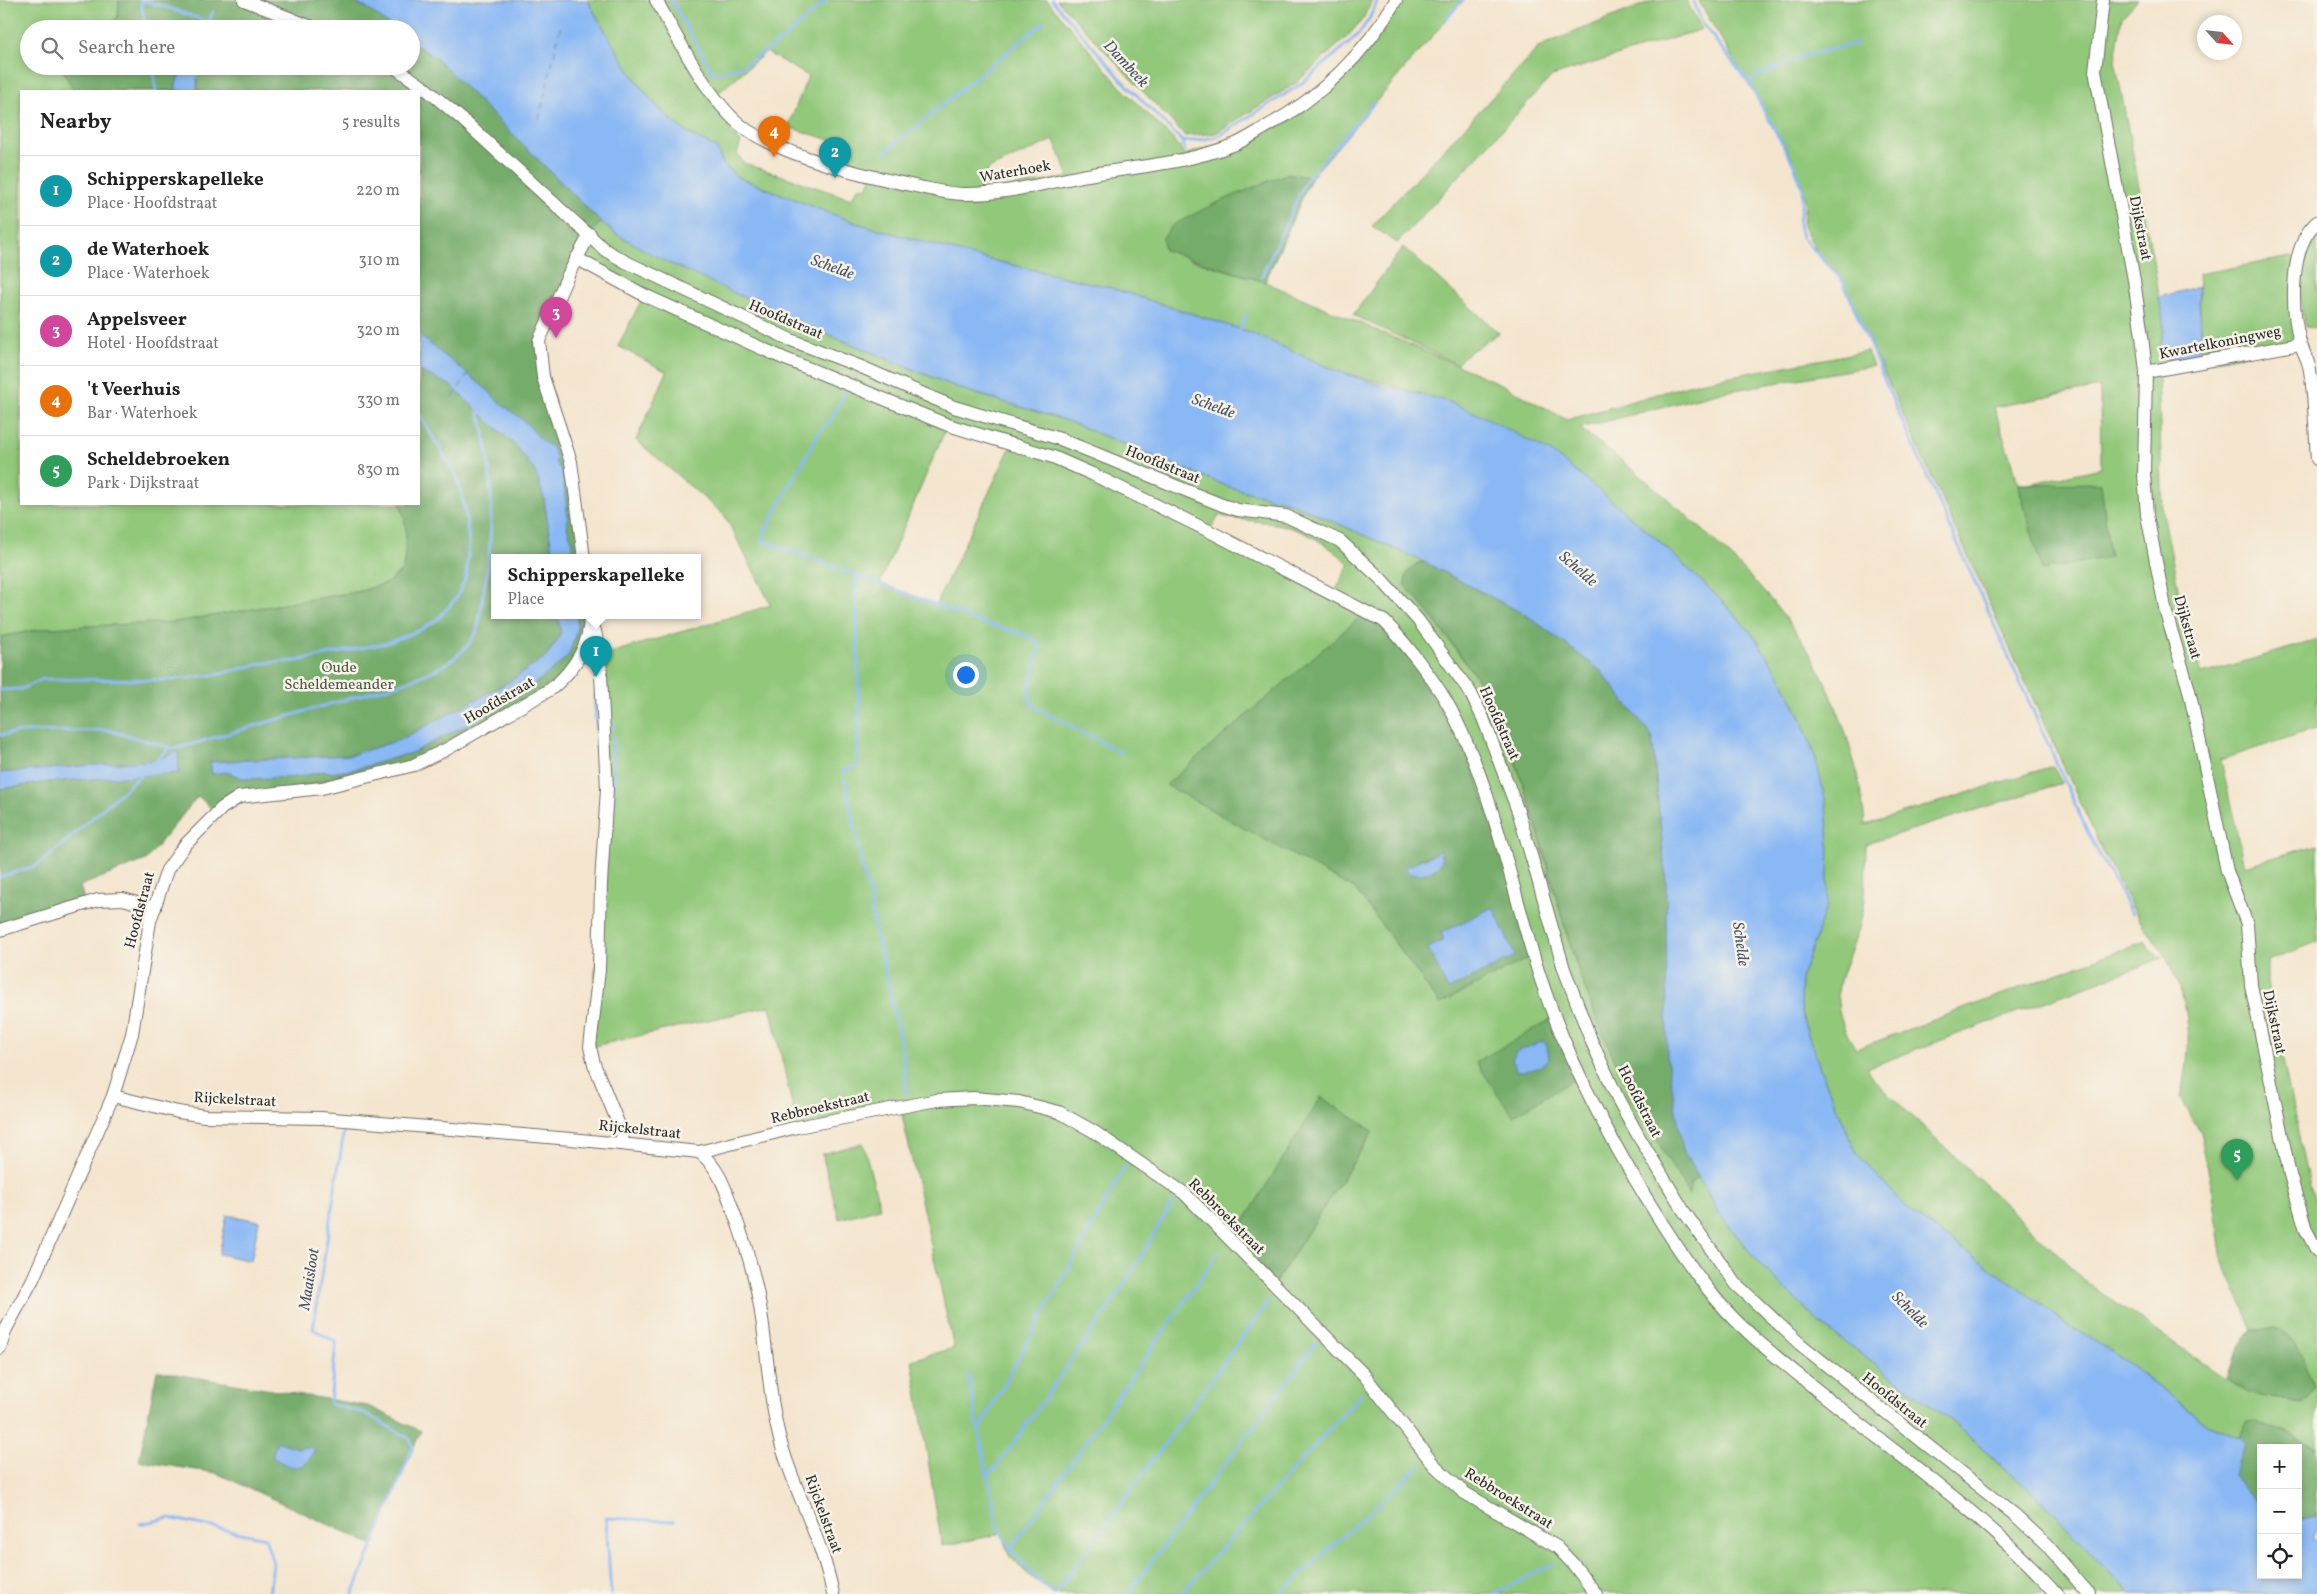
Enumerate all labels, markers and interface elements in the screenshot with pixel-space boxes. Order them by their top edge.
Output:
north arrow [2197,15,2242,60]
search box [20,20,420,75]
icon: search [38,34,66,62]
text: Search here [78,35,175,61]
water label: Dambeek [1098,36,1154,93]
text: Nearby [40,108,111,137]
text: 5 results [342,112,400,134]
pin: 4 [758,116,790,157]
pin: 2 [819,137,851,178]
street label: Waterhoek [978,156,1053,189]
text: Schipperskapelleke [87,167,264,193]
text: 1 [53,180,59,202]
text: 220 m [356,180,400,202]
text: Place · Hoofdstraat [87,193,217,215]
street label: Dijkstraat [2123,194,2156,263]
text: de Waterhoek [87,237,209,263]
text: 2 [52,250,60,272]
text: 310 m [359,250,400,272]
water label: Schelde [808,250,857,286]
text: Place · Waterhoek [87,263,210,285]
street label: Hoofdstraat [745,295,826,345]
pin: 3 [540,297,572,338]
text: Appelsveer [87,307,187,333]
text: 3 [52,320,60,342]
text: 320 m [356,320,400,342]
street label: Kwartelkoningweg [2158,321,2283,366]
text: Hotel · Hoofdstraat [87,333,219,355]
text: 't Veerhuis [87,377,181,403]
water label: Schelde [1189,389,1238,425]
text: 4 [51,390,61,412]
text: 330 m [357,390,400,412]
text: Bar · Waterhoek [87,403,197,425]
street label: Hoofdstraat [1122,441,1203,490]
text: Scheldebroeken [87,447,230,473]
text: 5 [52,460,60,482]
text: 830 m [357,460,400,482]
text: Park · Dijkstraat [87,473,199,495]
water label: Schelde [1554,547,1602,592]
popup [491,554,701,619]
text: Schipperskapelleke [508,563,684,589]
text: Place [508,589,544,611]
street label: Dijkstraat [2167,593,2206,662]
pin: 1 [580,636,612,677]
park label: Oude Scheldemeander [284,658,394,696]
your location [953,662,979,688]
street label: Hoofdstraat [460,673,539,730]
street label: Hoofdstraat [1473,683,1524,764]
street label: Hoofdstraat [120,870,161,951]
water label: Schelde [1726,921,1754,968]
street label: Dijkstraat [2256,988,2291,1057]
street label: Hoofdstraat [1611,1062,1666,1142]
street label: Rebbroekstraat [769,1087,872,1130]
street label: Rijckelstraat [193,1088,277,1113]
street label: Rijckelstraat [598,1116,682,1145]
pin: 5 [2221,1139,2253,1180]
street label: Rebbroekstraat [1183,1174,1269,1260]
water label: Maaisloot [294,1246,326,1313]
water label: Schelde [1886,1287,1933,1334]
street label: Hoofdstraat [1857,1368,1931,1434]
map controls [2257,1444,2302,1579]
button: + [2257,1444,2302,1489]
street label: Rebbroekstraat [1460,1464,1557,1535]
street label: Rijckelstraat [799,1472,847,1557]
button: − [2257,1489,2302,1534]
button: locate [2257,1534,2302,1579]

